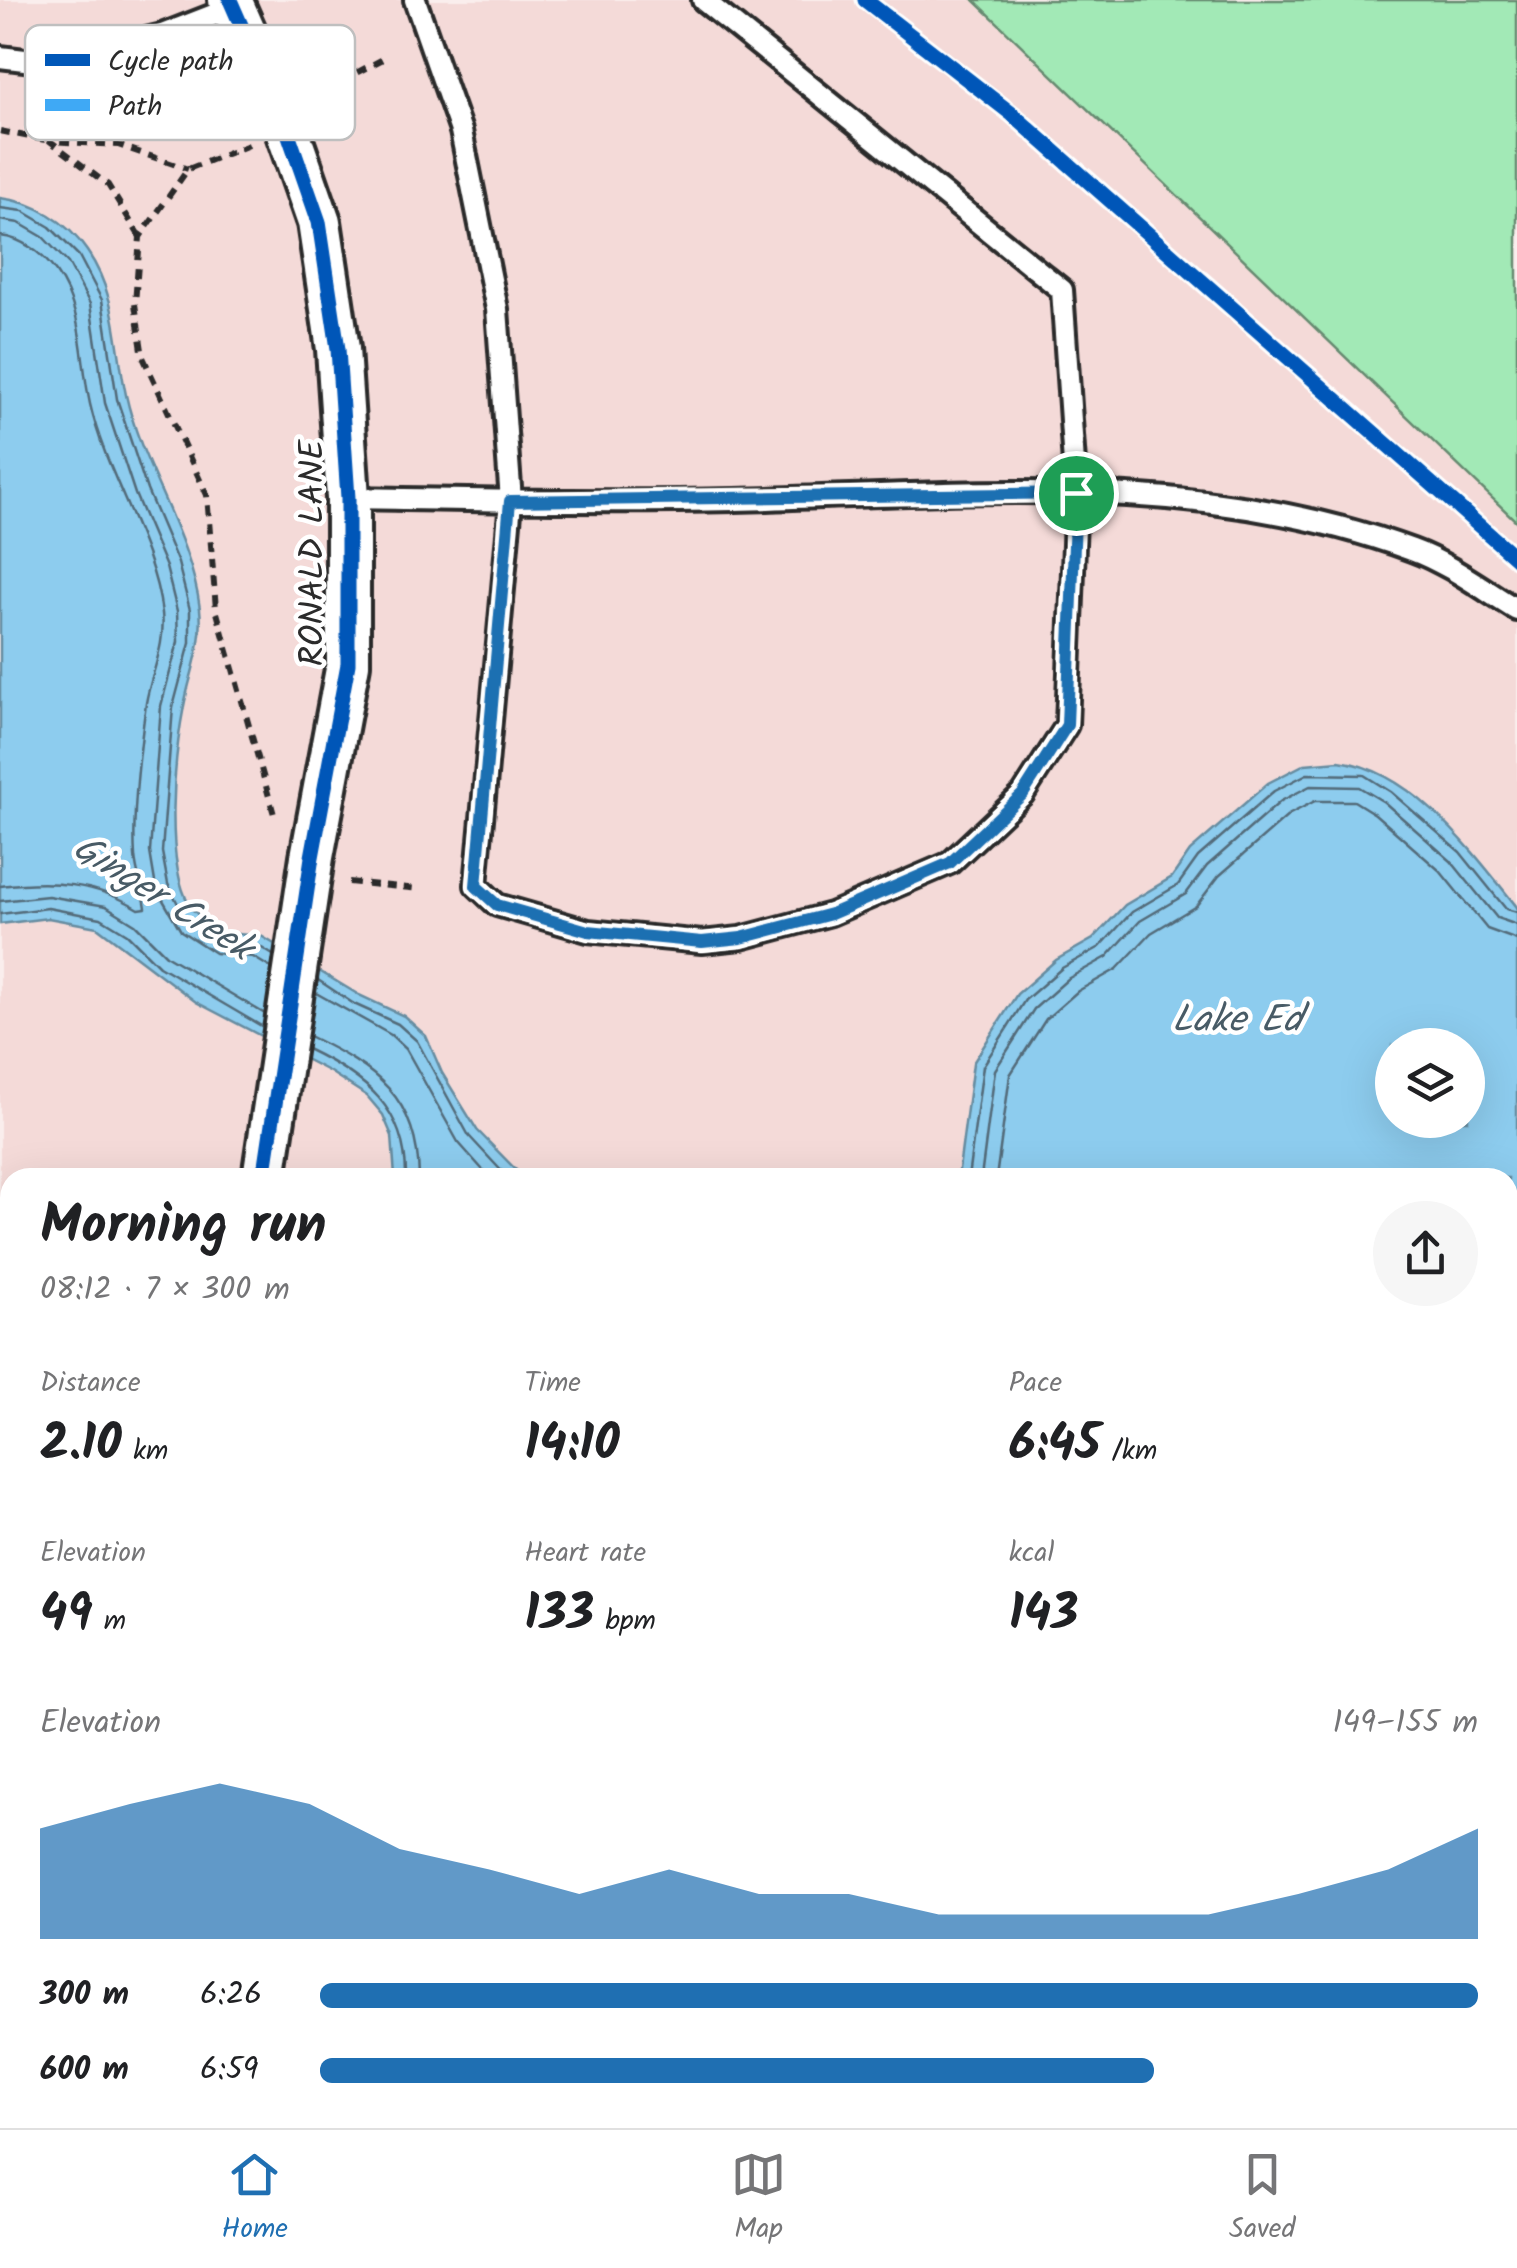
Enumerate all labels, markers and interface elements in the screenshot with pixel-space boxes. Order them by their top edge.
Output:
legend [25,25,355,140]
text: Cycle path [108,40,233,85]
text: Path [108,85,162,130]
street label: RONALD LANE [286,438,342,667]
pin [1034,451,1119,536]
icon: arrive [1049,466,1104,521]
water label: Ginger Creek [60,820,268,981]
water label: Lake Ed [1172,991,1310,1051]
map controls [1375,1028,1485,1138]
button: layers [1375,1028,1485,1138]
text: Morning run [40,1184,327,1271]
button: share [1373,1201,1478,1306]
text: 08:12 · 7 × 300 m [40,1265,290,1316]
text: Distance [40,1361,141,1406]
text: Time [524,1361,581,1406]
text: Pace [1009,1361,1062,1406]
text: 2.10 [40,1406,122,1486]
text: 14:10 [524,1406,620,1486]
text: 6:45 [1009,1406,1101,1486]
text: km [122,1429,168,1474]
text: /km [1101,1429,1157,1474]
text: Elevation [40,1531,146,1576]
text: Heart rate [524,1531,646,1576]
text: kcal [1009,1531,1054,1576]
text: 49 [40,1576,93,1656]
text: 133 [524,1576,594,1656]
text: 143 [1009,1576,1078,1656]
text: m [93,1599,126,1644]
text: bpm [594,1599,656,1644]
text: Elevation [40,1698,161,1749]
text: 149–155 m [1332,1698,1478,1749]
text: 300 m [40,1970,129,2021]
text: 6:26 [200,1970,262,2021]
text: 600 m [40,2045,129,2096]
text: 6:59 [200,2045,258,2096]
tab: Home [222,2147,288,2252]
tab: Map [731,2147,786,2252]
tab: Saved [1229,2147,1295,2252]

